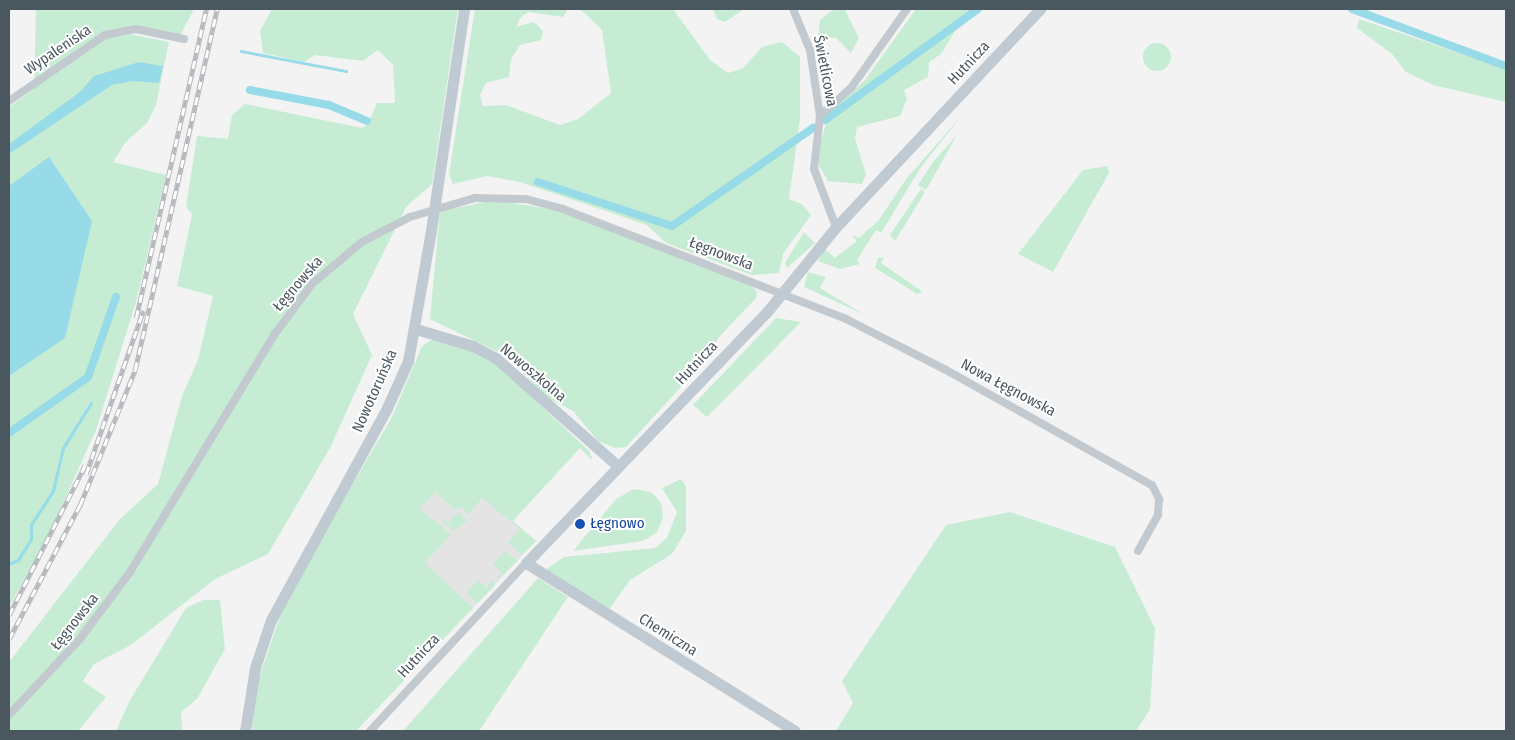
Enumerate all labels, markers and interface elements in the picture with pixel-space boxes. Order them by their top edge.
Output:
street label: Wypaleniska [21,21,95,79]
street label: Świetlicowa [809,34,841,108]
street label: Hutnicza [944,37,994,89]
street label: Łęgnowska [686,234,756,274]
street label: Łęgnowska [269,253,327,315]
street label: Hutnicza [672,337,722,389]
street label: Nowoszkolna [496,340,570,406]
street label: Nowotoruńska [349,347,401,435]
street label: Nowa Łęgnowska [958,355,1058,421]
place label: Łęgnowo [590,515,645,533]
marker: Łęgnowo [574,518,586,530]
street label: Łęgnowska [47,590,103,654]
street label: Chemiczna [635,610,701,660]
street label: Hutnicza [394,630,444,682]

